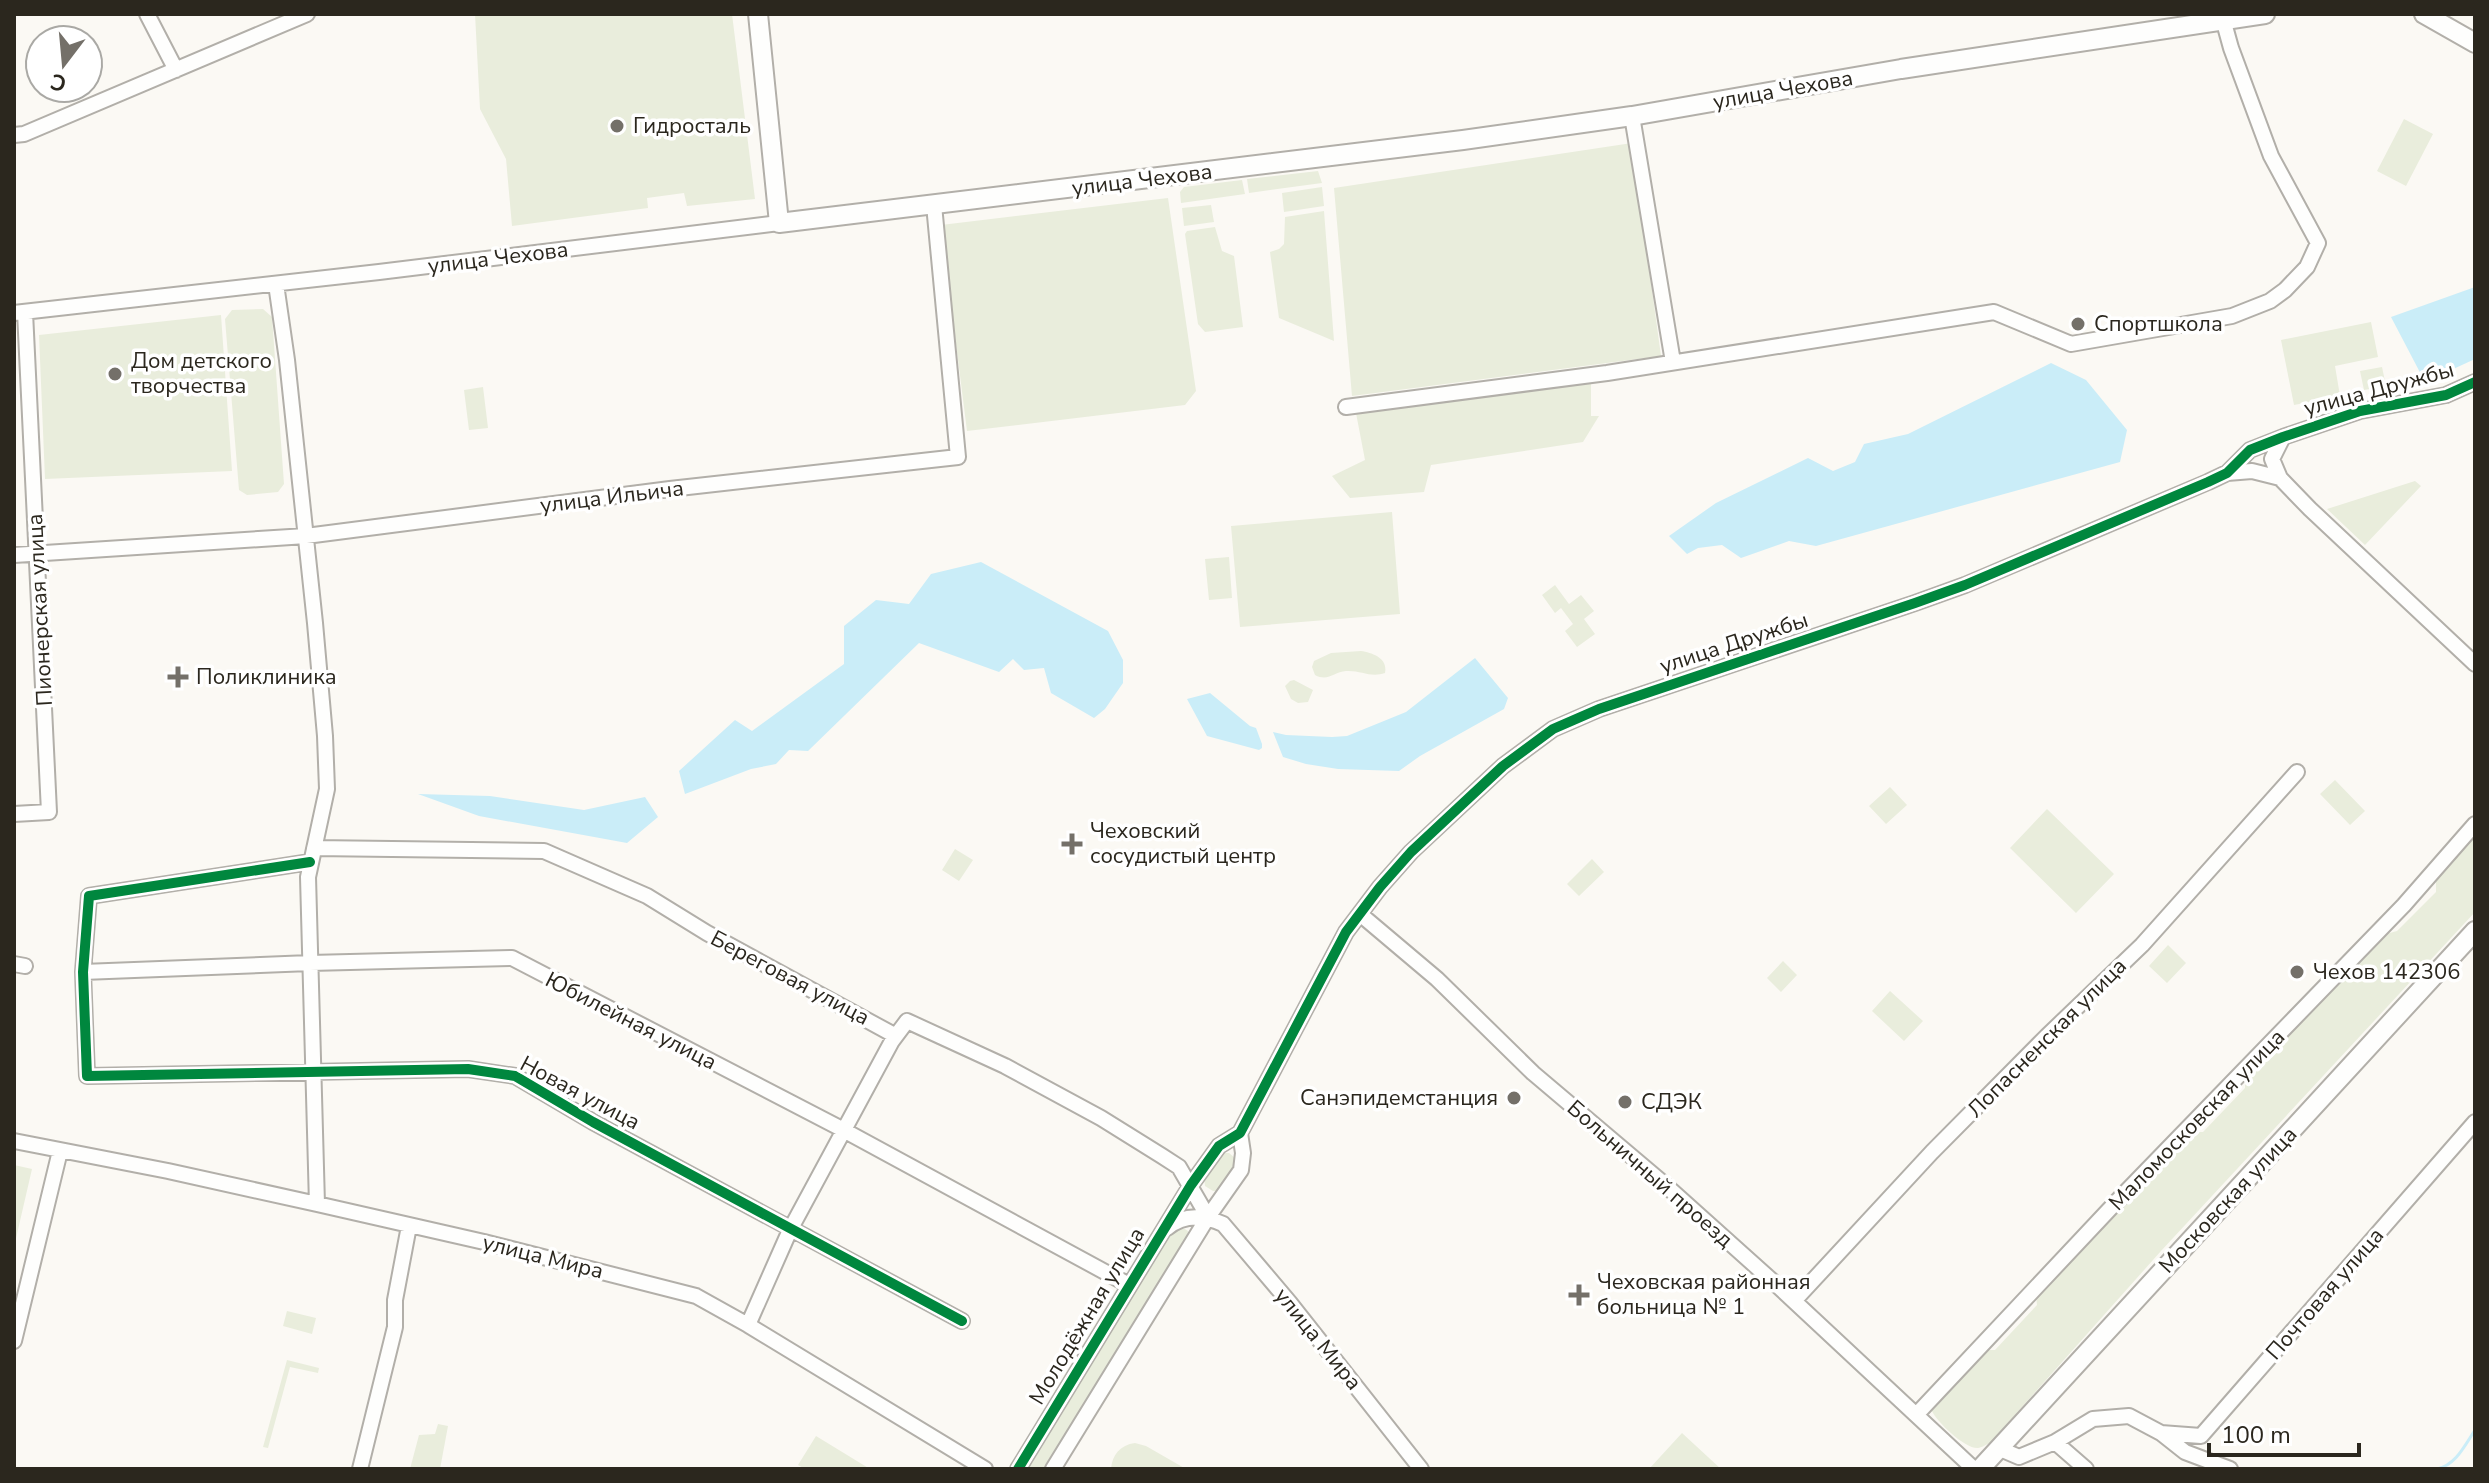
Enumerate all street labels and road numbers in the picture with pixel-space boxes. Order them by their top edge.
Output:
street label: улица Чехова [1711,63,1855,117]
street label: улица Чехова [1070,156,1214,204]
street label: улица Чехова [426,234,570,282]
street label: улица Дружбы [2301,355,2457,423]
street label: улица Ильича [538,473,686,521]
street label: Пионерская улица [20,513,60,707]
street label: улица Дружбы [1656,605,1812,681]
street label: Береговая улица [705,923,875,1033]
street label: Лопасненская улица [1961,952,2133,1124]
street label: Юбилейная улица [540,965,722,1077]
street label: Маломосковская улица [2102,1023,2292,1217]
street label: Новая улица [515,1049,645,1137]
street label: Больничный проезд [1561,1093,1739,1255]
street label: Московская улица [2152,1120,2304,1280]
street label: Почтовая улица [2259,1221,2391,1367]
street label: Молодёжная улица [1022,1222,1152,1410]
street label: улица Мира [479,1227,607,1287]
street label: улица Мира [1267,1282,1369,1396]

